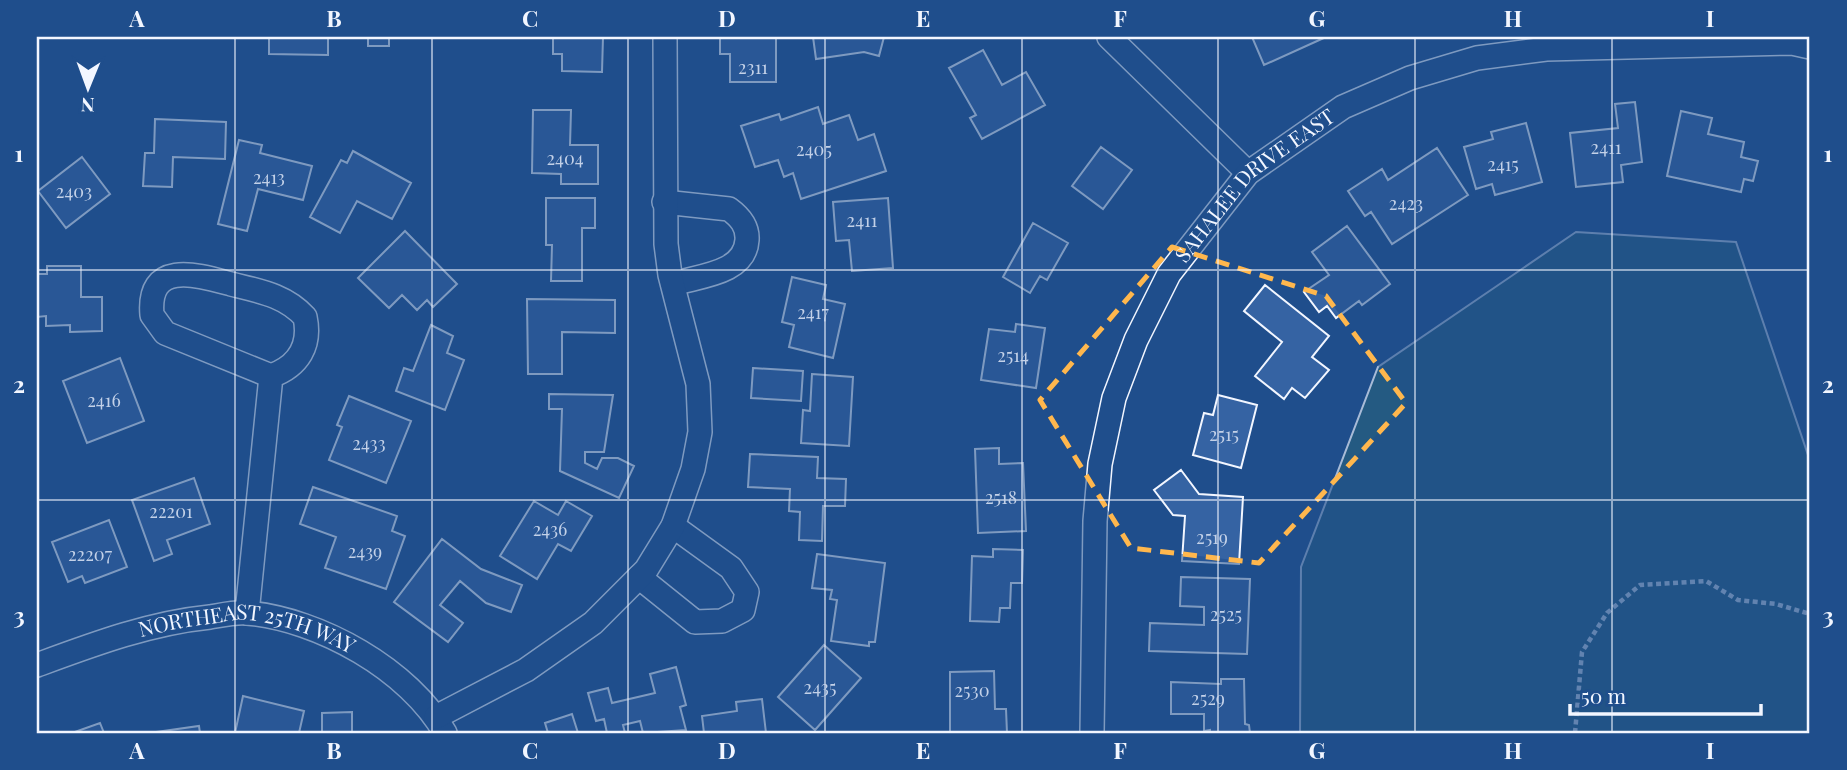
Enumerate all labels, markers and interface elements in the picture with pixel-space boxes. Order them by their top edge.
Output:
text: A [128,2,145,33]
text: B [326,2,342,33]
text: C [522,2,538,33]
text: D [718,2,736,33]
text: E [916,2,930,33]
text: F [1113,2,1127,33]
text: G [1309,2,1326,33]
text: H [1504,2,1522,33]
text: I [1706,2,1714,33]
north arrow [52,52,122,122]
house number: 2311 [738,55,768,79]
text: N [80,93,95,119]
street label: SAHALEE DRIVE EAST [1167,101,1339,267]
house number: 2411 [1591,135,1622,159]
text: 1 [15,137,24,168]
house number: 2405 [796,137,832,161]
text: 1 [1824,137,1833,168]
house number: 2404 [546,146,584,170]
house number: 2415 [1487,152,1519,176]
house number: 2413 [253,165,285,189]
house number: 2403 [56,179,92,203]
house number: 2423 [1389,191,1423,215]
house number: 2411 [847,208,878,232]
house number: 2417 [797,300,829,324]
house number: 2514 [997,343,1029,367]
text: 2 [13,368,25,399]
text: 2 [1822,368,1834,399]
house number: 2416 [87,388,121,412]
house number: 2515 [1209,422,1239,446]
house number: 2433 [352,431,386,455]
house number: 2518 [985,485,1017,509]
house number: 22201 [149,499,193,523]
house number: 2436 [533,517,567,541]
house number: 2519 [1196,525,1228,549]
house number: 2439 [348,539,382,563]
house number: 22207 [68,542,113,566]
street label: NORTHEAST 25TH WAY [135,597,362,659]
text: 3 [13,599,25,630]
text: 3 [1822,599,1834,630]
house number: 2525 [1210,602,1242,626]
scale bar [1570,672,1761,716]
house number: 2435 [804,675,836,699]
house number: 2530 [954,678,990,702]
text: 50 m [1581,681,1627,709]
house number: 2529 [1191,686,1225,710]
text: A [128,734,145,765]
text: B [326,734,342,765]
text: C [522,734,538,765]
text: D [718,734,736,765]
text: E [916,734,930,765]
text: F [1113,734,1127,765]
text: G [1309,734,1326,765]
text: H [1504,734,1522,765]
text: I [1706,734,1714,765]

